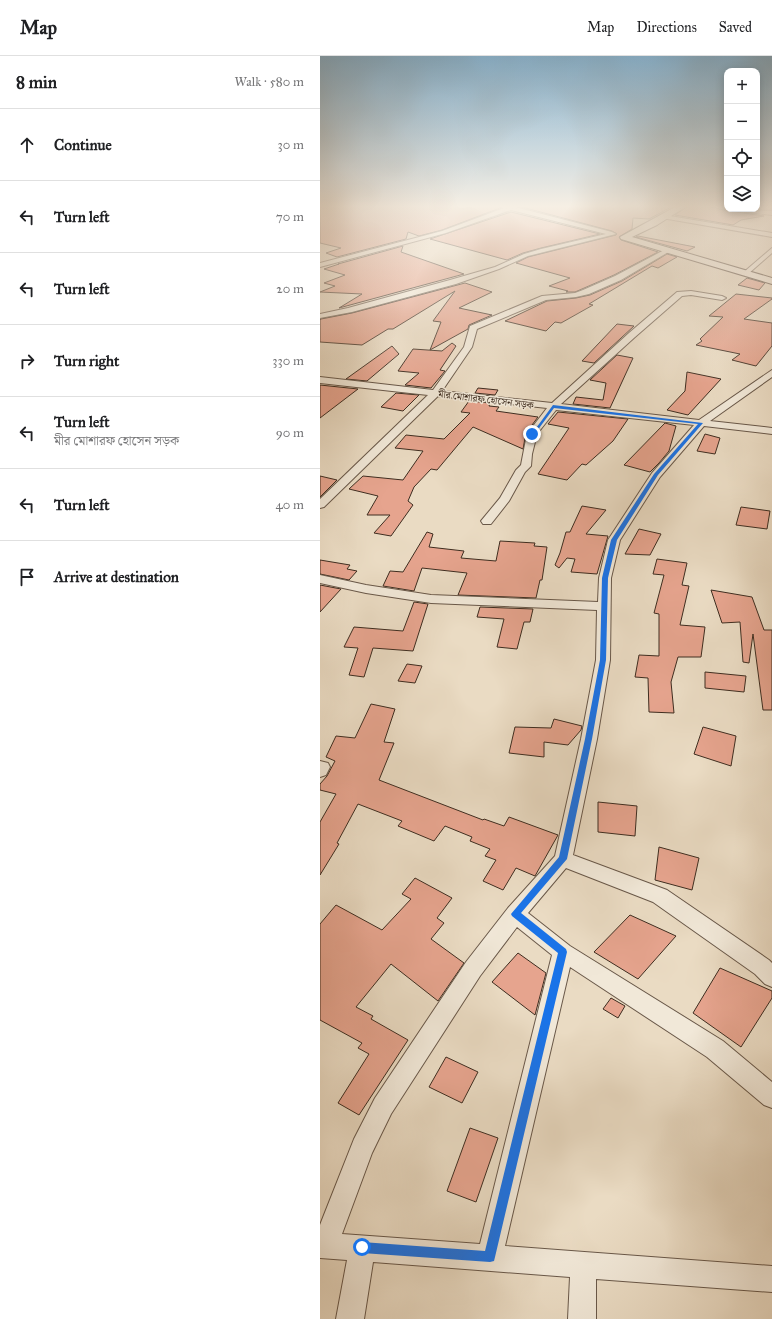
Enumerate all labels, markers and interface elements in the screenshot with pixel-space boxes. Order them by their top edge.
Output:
text: Map [20,16,57,39]
text: Map [587,19,614,36]
text: Directions [636,19,697,36]
text: Saved [719,19,752,36]
map controls [724,68,760,212]
button: + [724,68,760,104]
text: 8 min [16,72,57,93]
text: Walk · 580 m [235,74,304,90]
button: − [724,104,760,140]
icon: ahead [16,134,38,156]
text: Continue [54,136,112,154]
text: 30 m [278,137,304,153]
button: locate [724,140,760,176]
button: layers [724,176,760,212]
icon: left [16,206,38,228]
text: Turn left [54,208,110,226]
text: 70 m [276,209,304,225]
icon: left [16,278,38,300]
text: Turn left [54,280,110,298]
text: 20 m [276,281,304,297]
icon: right [16,350,38,372]
text: Turn right [54,352,119,370]
text: 330 m [272,353,304,369]
street label: মীর মোশারফ হোসেন সড়ক [436,388,535,412]
text: Turn left [54,413,110,431]
icon: left [16,422,38,444]
text: 90 m [276,425,304,441]
route end [523,425,541,443]
text: মীর মোশারফ হোসেন সড়ক [54,433,179,449]
icon: left [16,494,38,516]
text: Turn left [54,496,110,514]
text: 40 m [275,497,304,513]
icon: arrive [16,566,38,588]
text: Arrive at destination [54,568,179,586]
route start [353,1238,371,1256]

